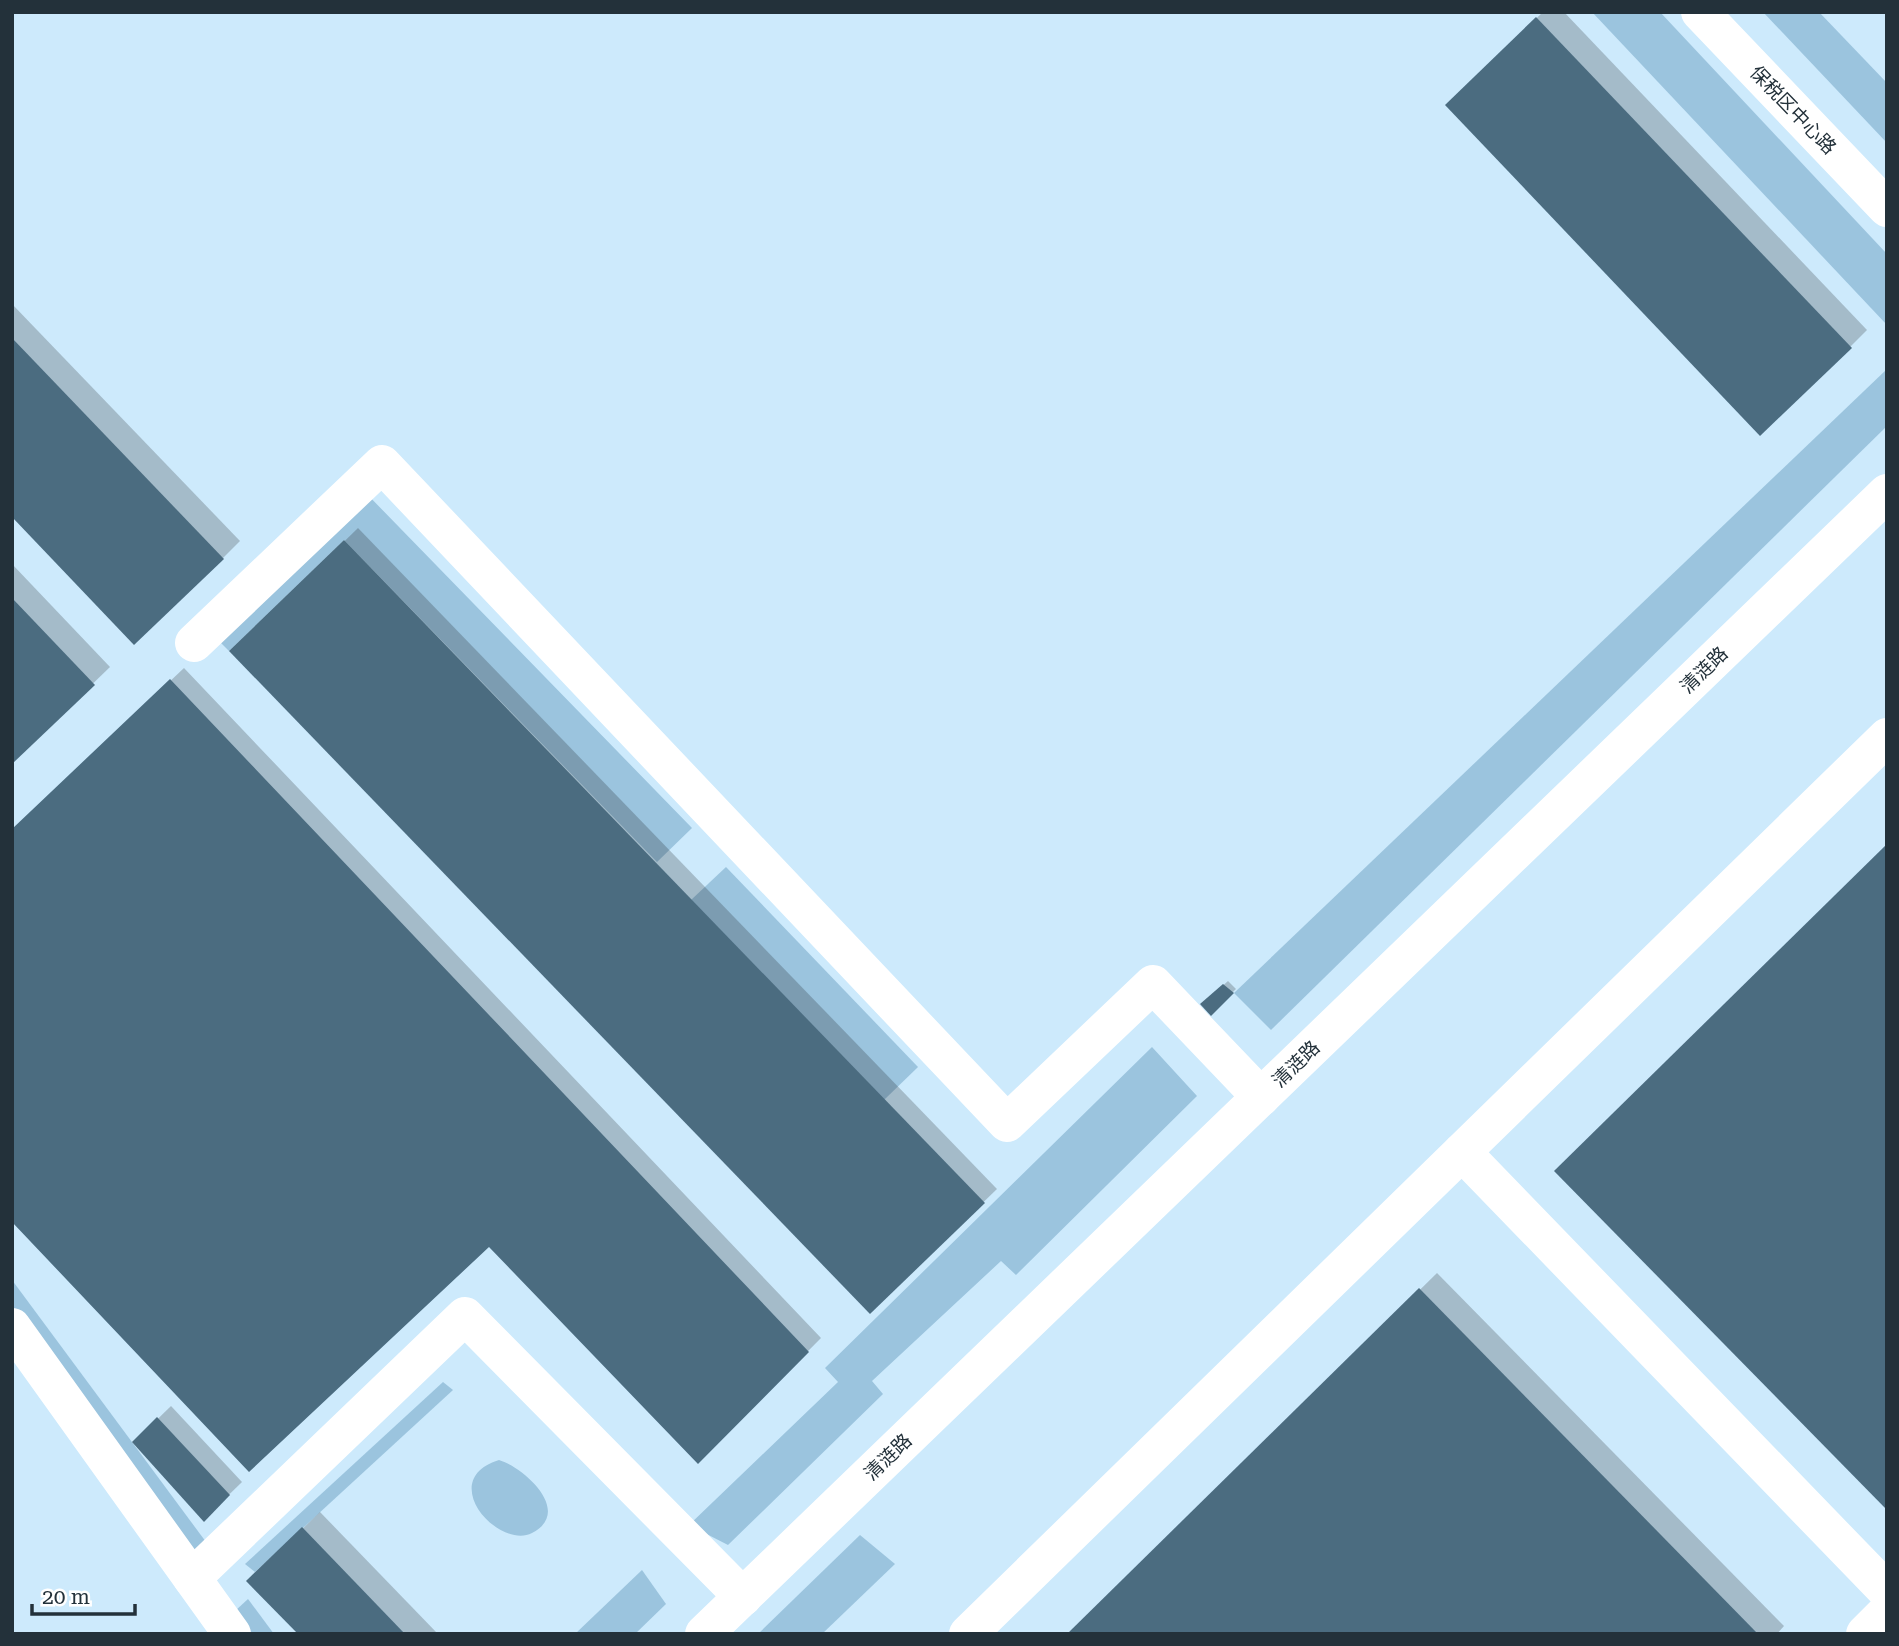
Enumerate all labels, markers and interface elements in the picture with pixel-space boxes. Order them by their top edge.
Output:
street label: 保税区中心路 [1745,61,1841,159]
street label: 清涟路 [1676,642,1732,698]
street label: 清涟路 [1268,1036,1324,1092]
street label: 清涟路 [860,1429,916,1485]
scale bar [32,1572,135,1616]
text: 20 m [42,1585,90,1609]

